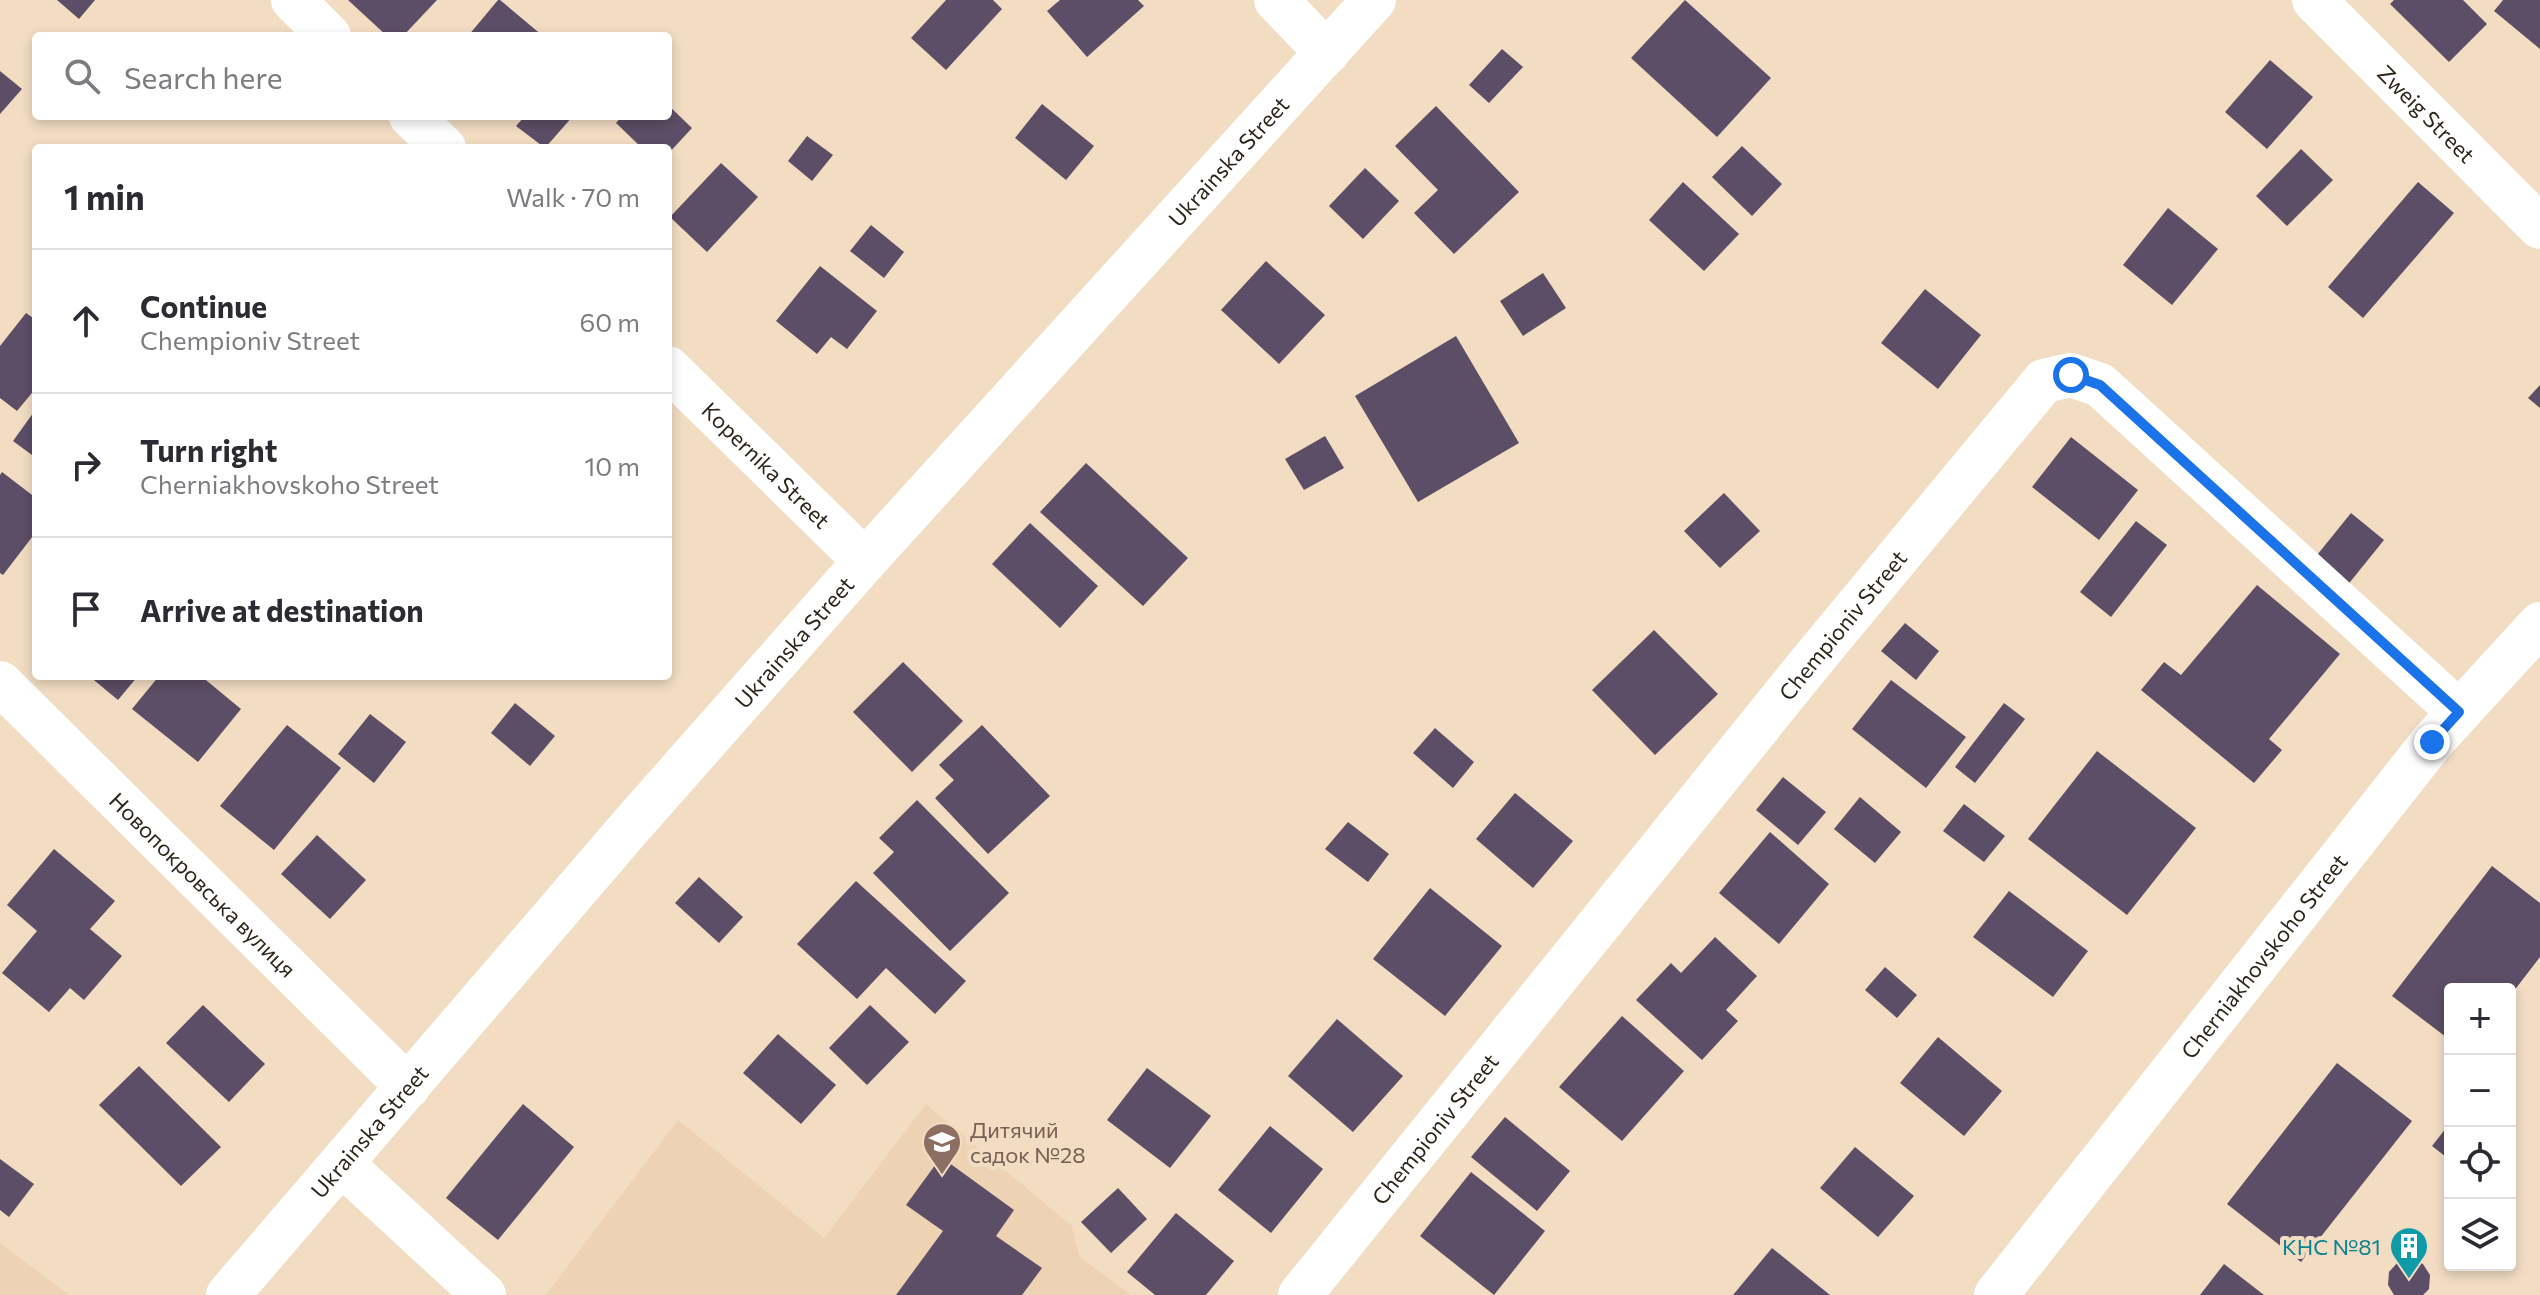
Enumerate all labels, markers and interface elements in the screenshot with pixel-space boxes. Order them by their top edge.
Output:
search box [32,32,672,120]
icon: search [60,54,104,98]
text: Search here [124,58,283,95]
street label: Zweig Street [2373,59,2481,168]
street label: Ukrainska Street [1162,90,1294,232]
text: 1 min [64,175,145,217]
text: Walk · 70 m [506,181,640,212]
text: Continue [140,287,267,324]
icon: ahead [64,299,108,343]
text: 60 m [580,306,640,337]
text: Chempioniv Street [140,324,360,355]
route start [2053,357,2089,393]
street label: Kopernika Street [697,396,836,533]
text: Turn right [140,431,277,468]
icon: right [64,443,108,487]
text: 10 m [584,450,640,481]
text: Cherniakhovskoho Street [140,468,439,499]
street label: Chempioniv Street [1772,544,1912,705]
street label: Ukrainska Street [728,571,859,713]
icon: arrive [64,587,108,631]
text: Arrive at destination [140,591,424,628]
route end [2414,724,2450,760]
street label: Новопокровська вулиця [104,786,302,982]
street label: Cherniakhovskoho Street [2174,848,2352,1064]
map controls [2444,983,2516,1271]
button: + [2444,983,2516,1055]
street label: Chempioniv Street [1365,1048,1503,1209]
button: − [2444,1055,2516,1127]
street label: Ukrainska Street [304,1059,433,1203]
place label: Дитячий садок №28 [970,1116,1086,1168]
school or university icon: Дитячий садок №28 [921,1121,963,1176]
button: locate [2444,1127,2516,1199]
button: layers [2444,1199,2516,1271]
building icon: КНС №81 [2388,1225,2430,1280]
place label: КНС №81 [2282,1233,2381,1260]

